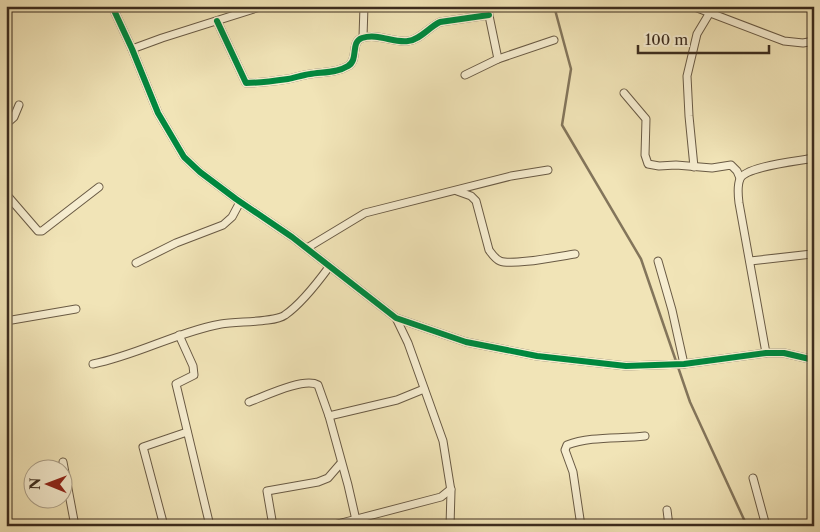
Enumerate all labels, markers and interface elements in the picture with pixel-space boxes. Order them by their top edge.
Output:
scale bar [638,22,769,54]
text: 100 m [645,30,688,49]
north arrow [22,460,72,510]
text: N [26,478,44,490]

